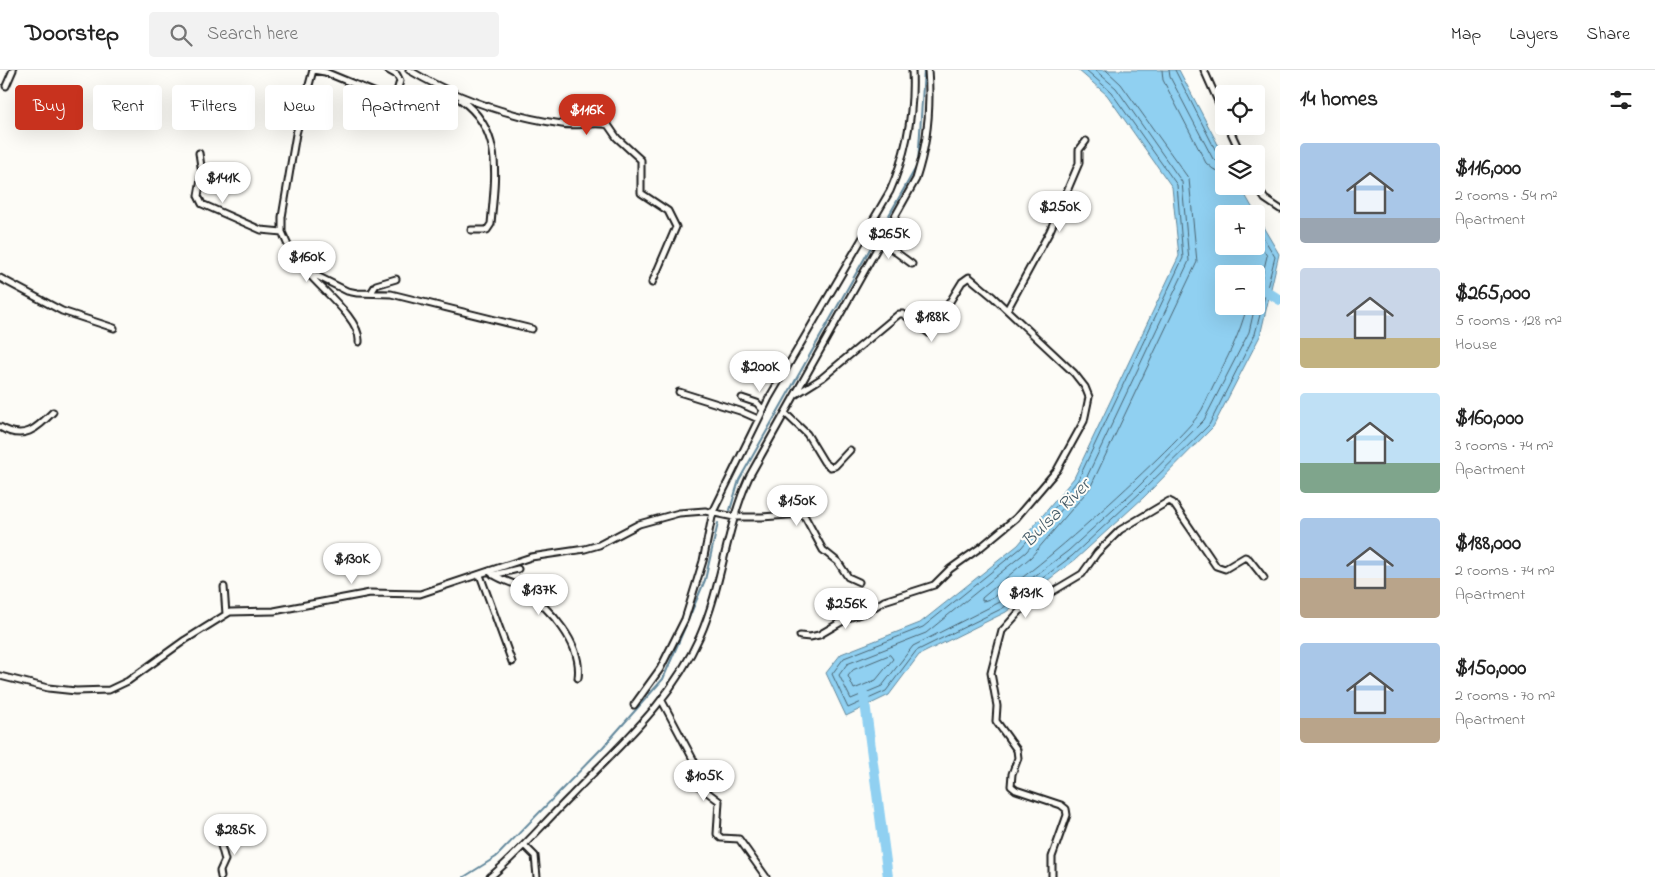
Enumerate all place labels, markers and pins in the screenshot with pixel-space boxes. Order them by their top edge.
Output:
pin: $116K [552,93,622,136]
pin: $141K [188,162,258,204]
pin: $250K [1025,190,1095,233]
pin: $265K [854,218,924,260]
pin: $160K [272,240,342,283]
pin: $188K [897,300,967,343]
pin: $200K [725,350,795,393]
pin: $150K [762,484,832,527]
pin: $130K [317,542,387,585]
pin: $137K [504,574,574,616]
pin: $131K [991,576,1061,619]
pin: $256K [811,588,881,630]
pin: $105K [669,760,739,802]
pin: $285K [200,814,270,856]

